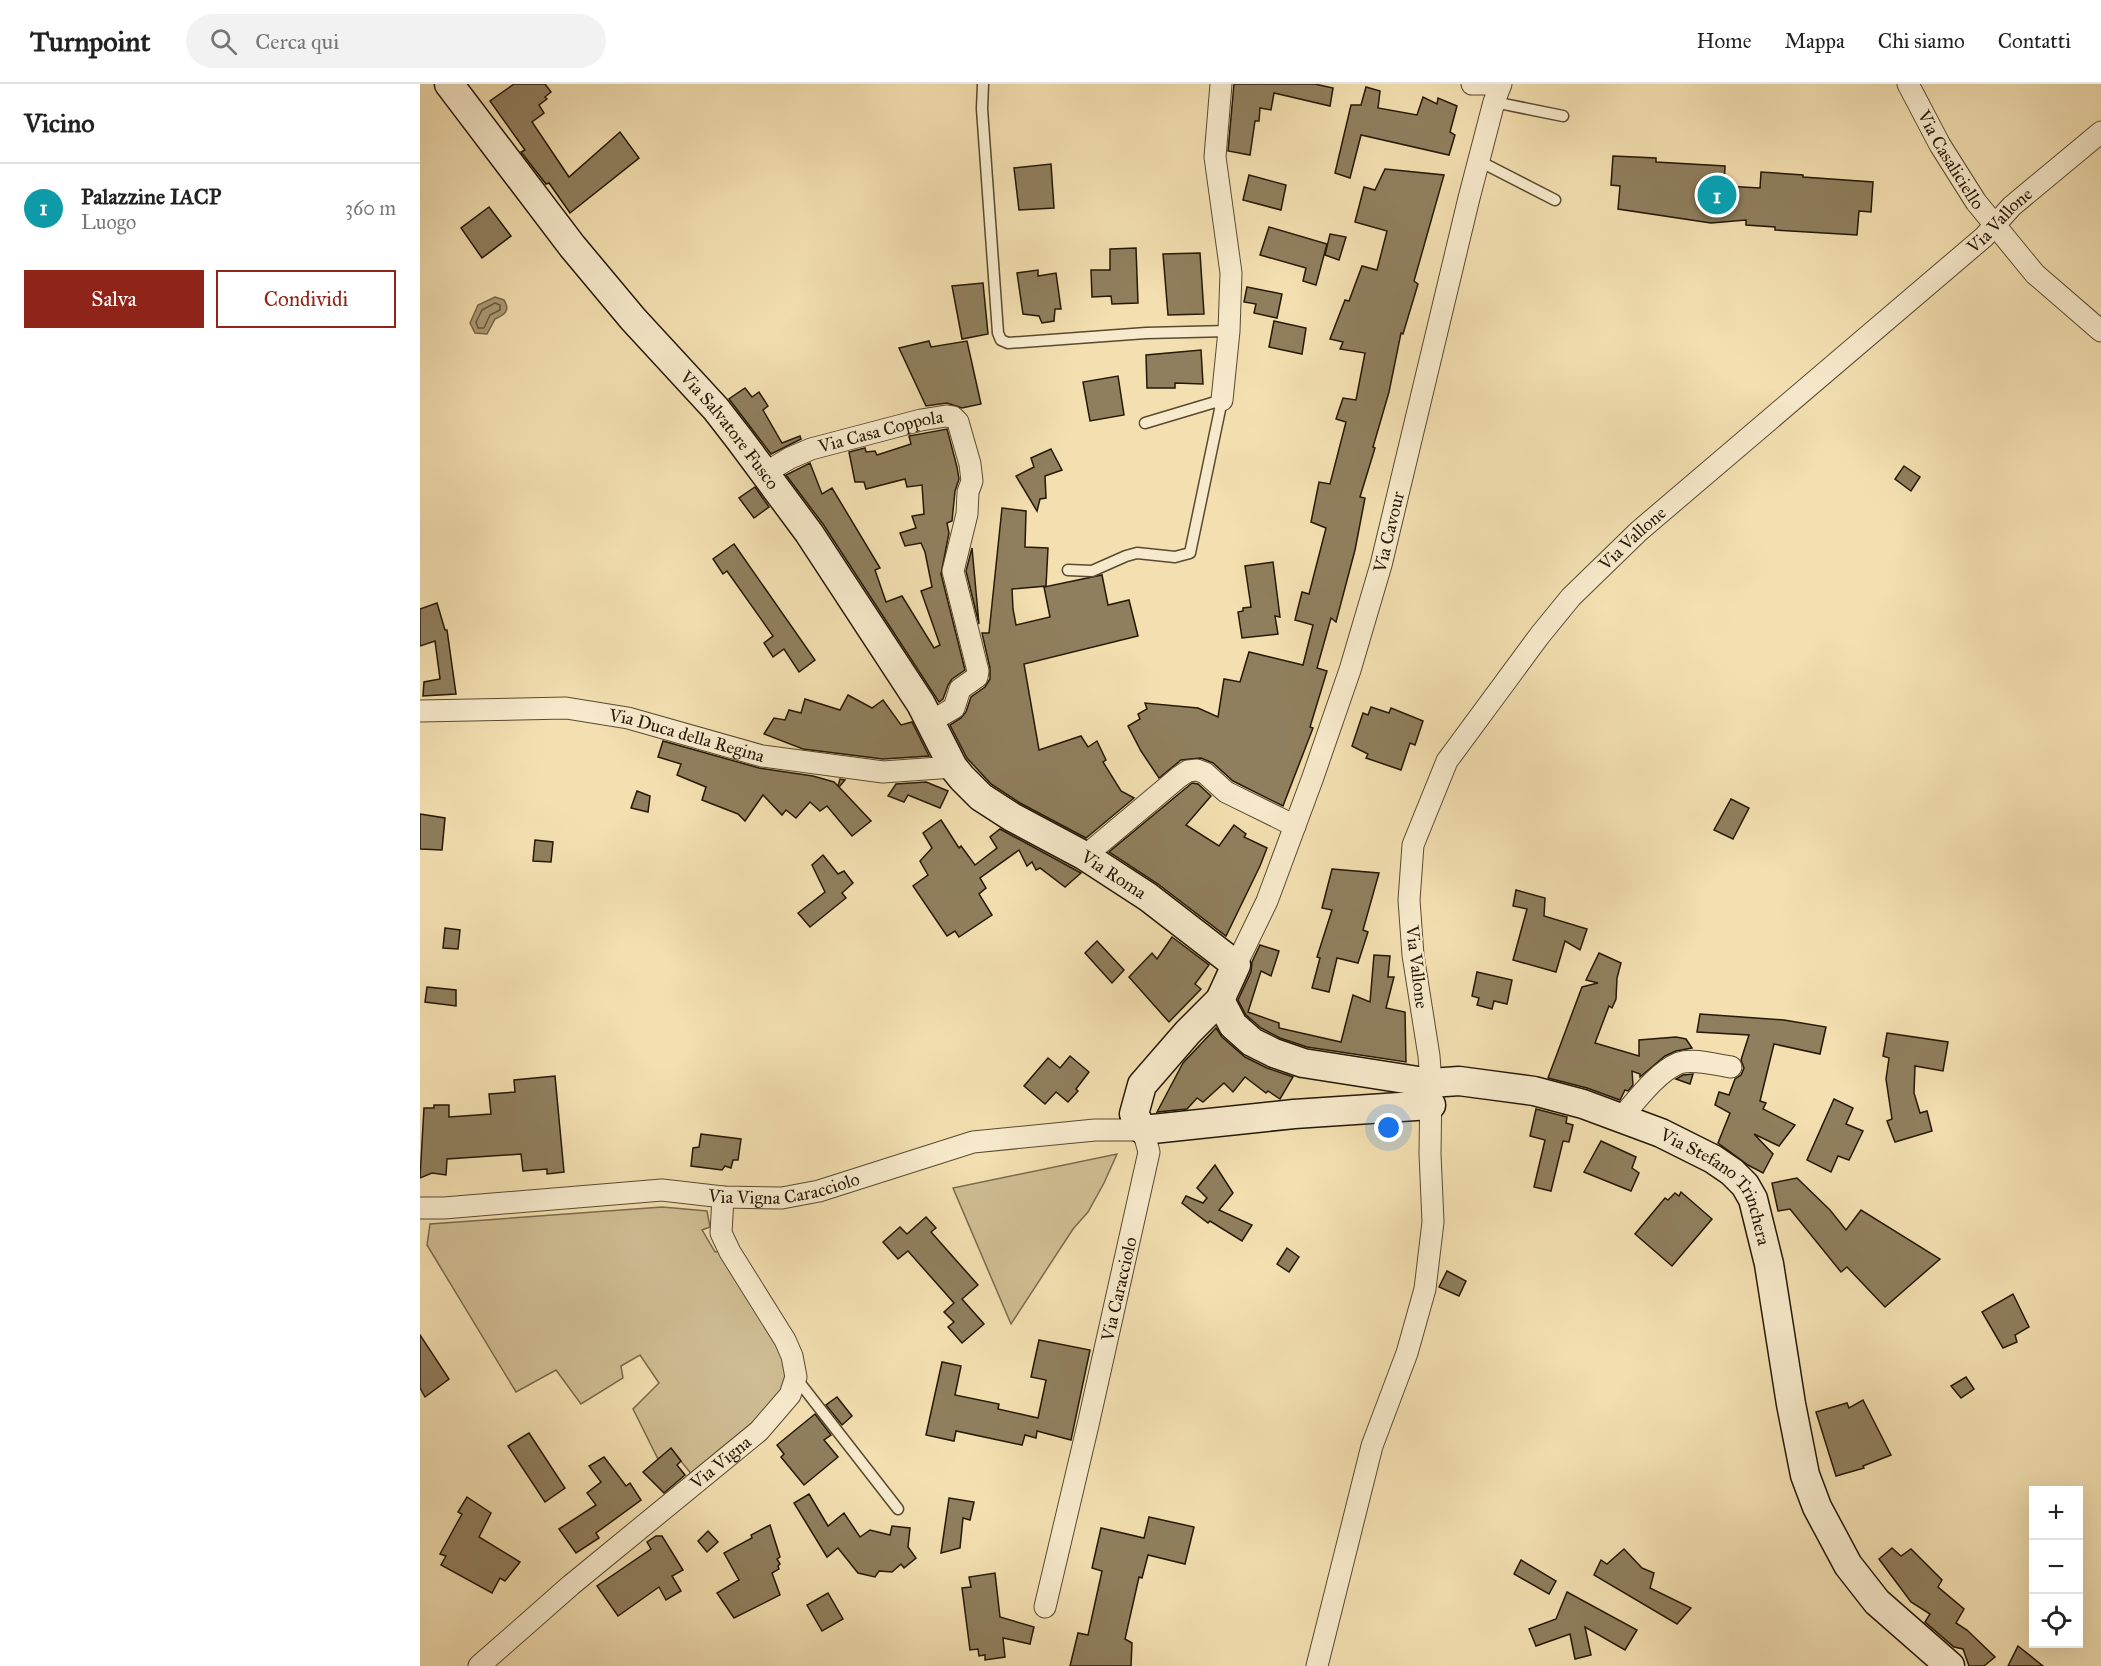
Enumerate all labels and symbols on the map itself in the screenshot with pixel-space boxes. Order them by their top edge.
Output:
street label: Via Casaliciello [1912,106,1989,214]
pin: 1 [1698,172,1736,218]
street label: Via Vallone [1962,183,2037,258]
street label: Via Salvatore Fusco [675,366,784,494]
street label: Via Casa Coppola [815,406,945,458]
street label: Via Cavour [1368,489,1409,576]
street label: Via Vallone [1593,502,1671,576]
street label: Via Duca della Regina [606,704,767,767]
street label: Via Roma [1076,845,1151,904]
street label: Via Vallone [1401,923,1433,1010]
your location [1374,1113,1403,1142]
street label: Via Stefano Trinchera [1656,1123,1775,1248]
street label: Via Vigna Caracciolo [706,1168,862,1210]
street label: Via Caracciolo [1096,1235,1142,1344]
street label: Via Vigna [685,1431,756,1494]

